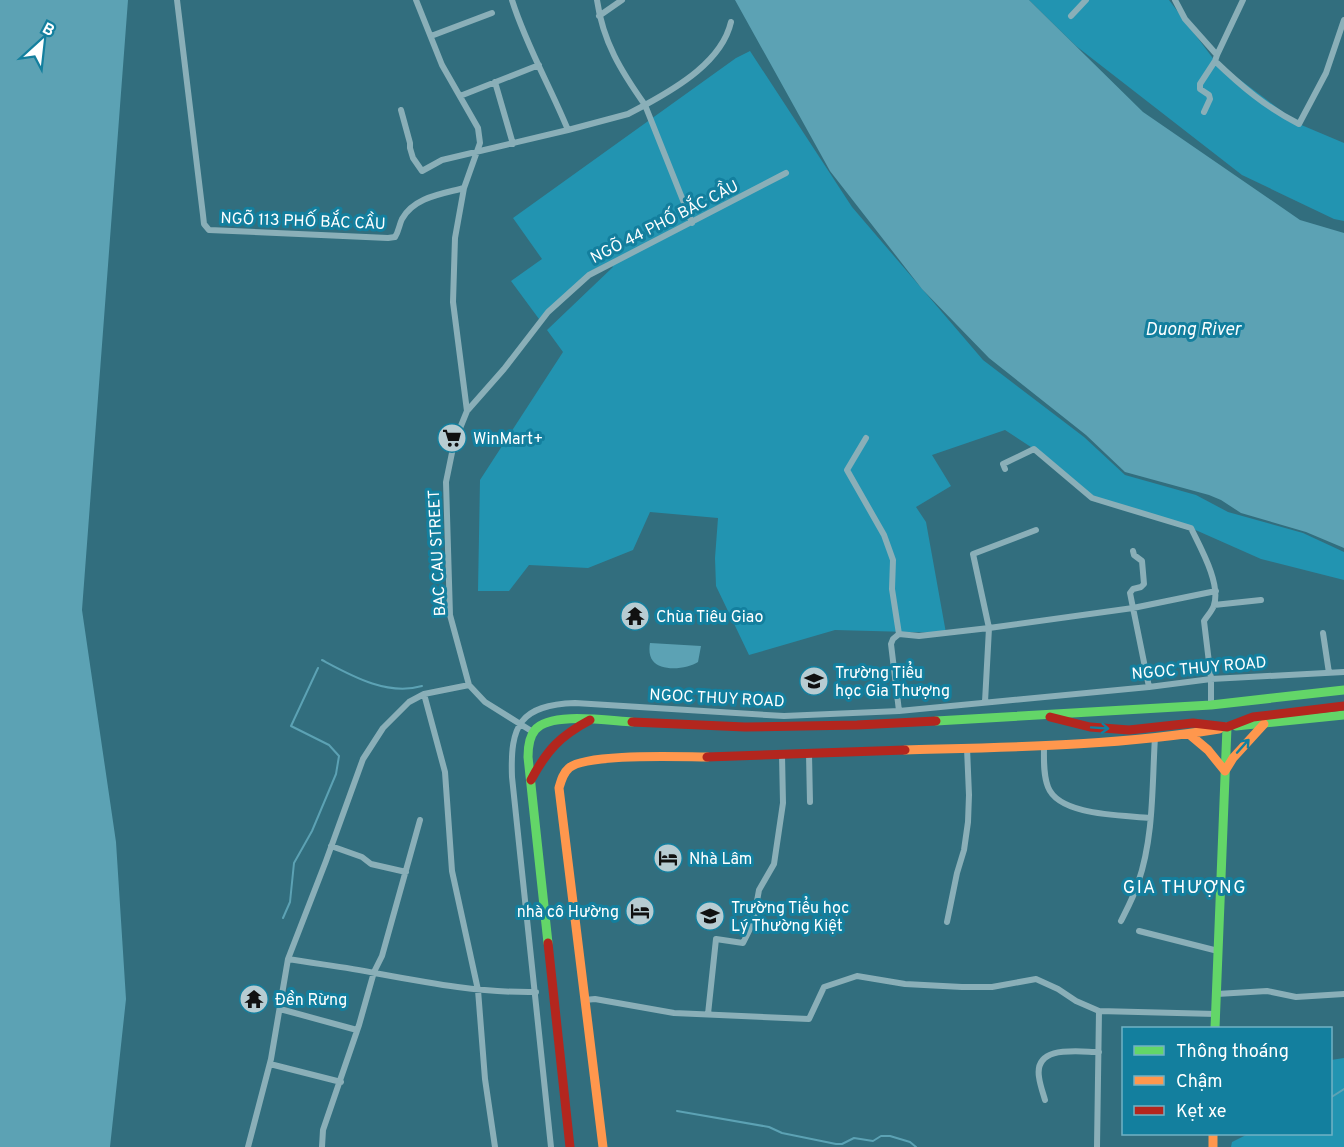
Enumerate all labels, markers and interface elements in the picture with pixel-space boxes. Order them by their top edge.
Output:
north arrow [12,12,72,72]
text: B [38,19,57,42]
street label: NGÕ 44 PHỐ BẮC CẦU [585,172,742,269]
street label: NGÕ 113 PHỐ BẮC CẦU [220,204,386,235]
water label: Duong River [1145,319,1243,342]
supermarket icon: WinMart+ [436,422,468,454]
place label: WinMart+ [473,430,543,450]
street label: BAC CAU STREET [425,489,451,617]
temple icon: Chùa Tiêu Giao [619,600,651,632]
place label: Chùa Tiêu Giao [656,608,764,628]
street label: NGOC THUY ROAD [1131,653,1267,685]
place label: Trường Tiểu học Gia Thượng [835,661,950,702]
school or university icon: Trường Tiểu học Gia Thượng [798,665,830,697]
street label: NGOC THUY ROAD [649,685,785,713]
one-way arrow [1090,723,1110,734]
one-way arrow [1236,739,1250,754]
hotel icon: Nhà Lâm [652,842,684,874]
place label: Nhà Lâm [689,850,752,870]
district label: GIA THƯỢNG [1123,877,1247,900]
hotel icon: nhà cô Hường [624,895,656,927]
place label: Trường Tiểu học Lý Thường Kiệt [731,896,849,937]
school or university icon: Trường Tiểu học Lý Thường Kiệt [694,900,726,932]
place label: nhà cô Hường [517,903,619,923]
temple icon: Đền Rừng [238,983,270,1015]
place label: Đền Rừng [275,990,347,1011]
legend [1122,1027,1332,1135]
text: Thông thoáng [1176,1041,1289,1064]
text: Chậm [1176,1071,1223,1094]
text: Kẹt xe [1176,1101,1226,1124]

